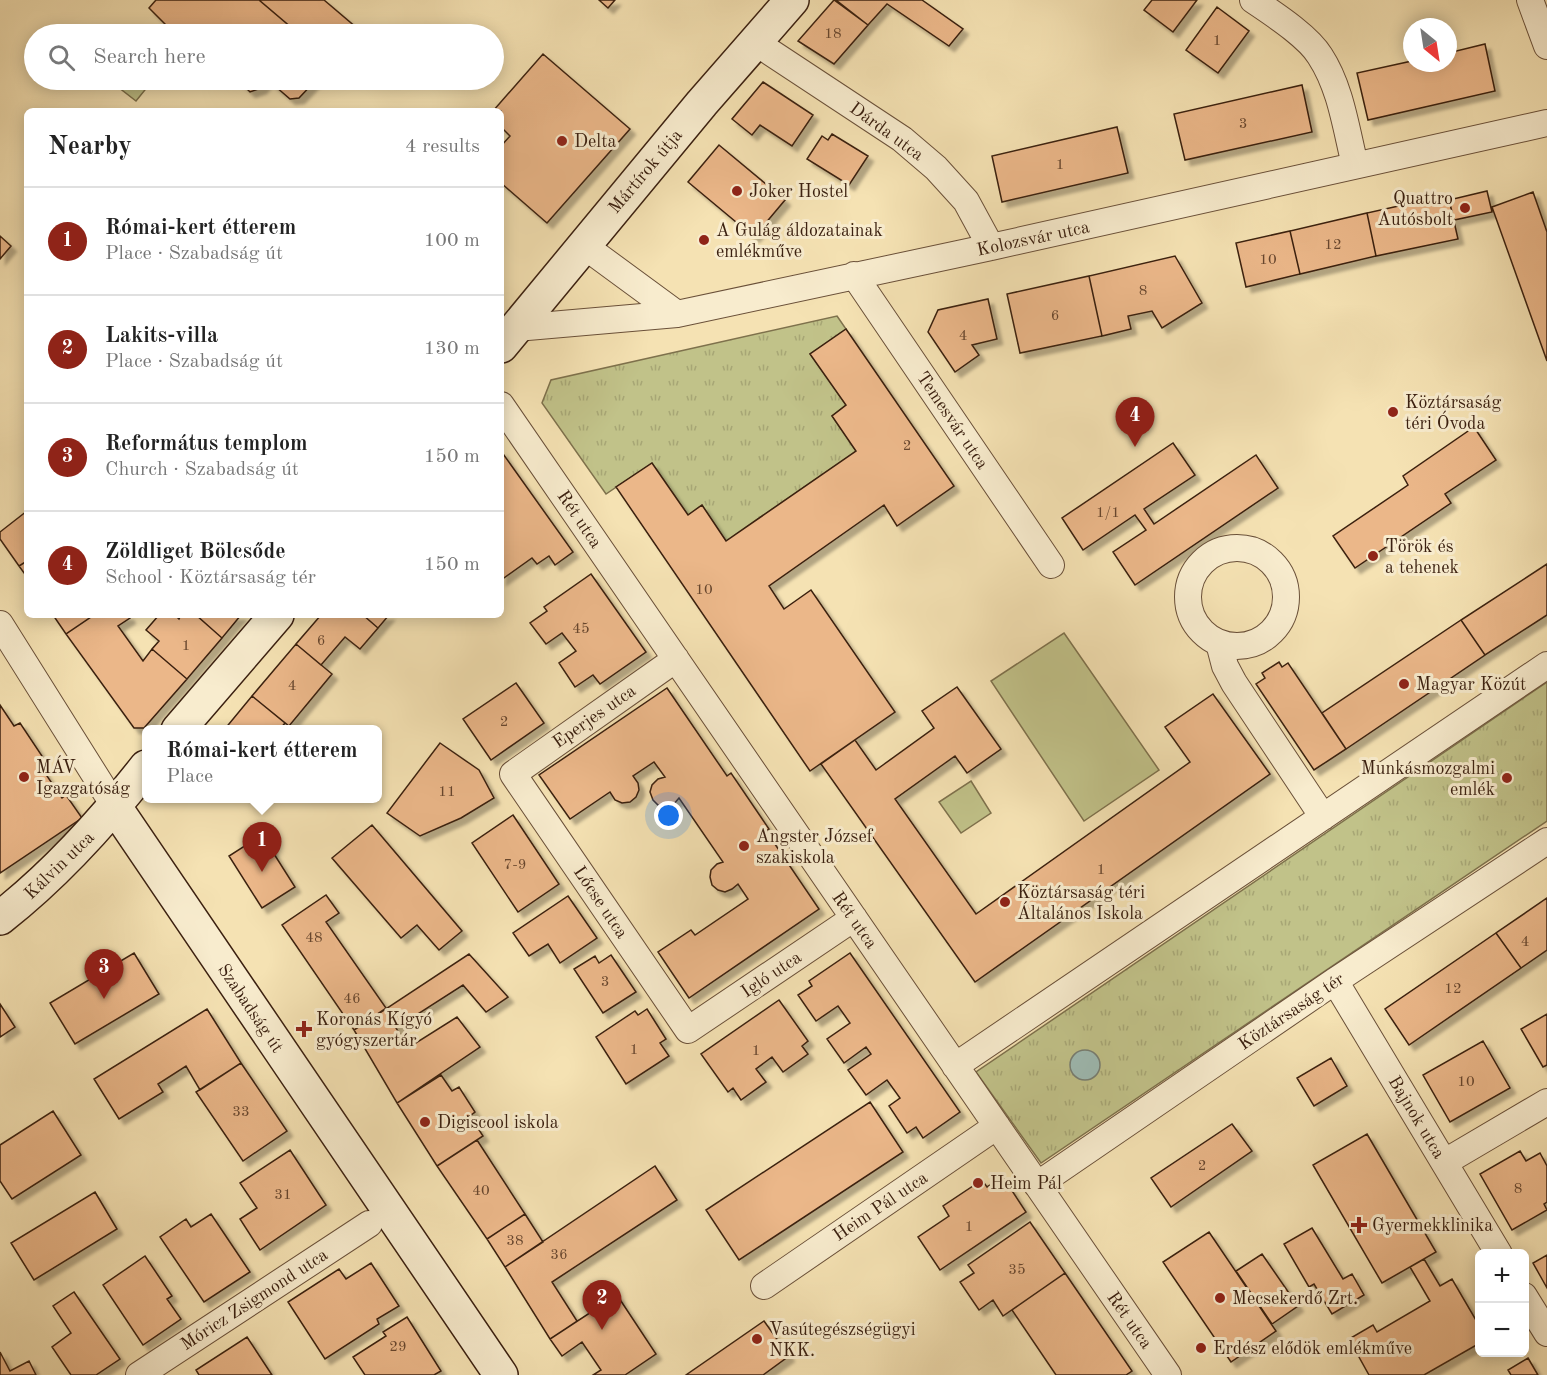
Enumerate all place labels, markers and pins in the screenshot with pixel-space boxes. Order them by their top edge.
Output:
place label: Delta [574,133,616,151]
marker: Delta [555,134,569,148]
place label: Joker Hostel [749,183,848,201]
marker: Joker Hostel [730,184,744,198]
place label: Quattro Autósbolt [1377,190,1453,229]
marker: Quattro Autósbolt [1458,201,1472,215]
place label: A Gulág áldozatainak emlékműve [716,222,883,261]
marker: A Gulág áldozatainak emlékműve [697,233,711,247]
place label: Köztársaság téri Óvoda [1405,394,1501,433]
pin: 4 [1116,398,1154,447]
marker: Köztársaság téri Óvoda [1386,405,1400,419]
place label: Török és a tehenek [1385,538,1459,577]
marker: Török és a tehenek [1366,549,1380,563]
place label: Magyar Közút [1416,676,1526,694]
marker: Magyar Közút [1397,677,1411,691]
place label: MÁV Igazgatóság [36,755,130,798]
place label: Munkásmozgalmi emlék [1361,760,1495,799]
marker: MÁV Igazgatóság [17,770,31,784]
marker: Munkásmozgalmi emlék [1500,771,1514,785]
pin: 1 [242,822,282,872]
place label: Angster József szakiskola [756,828,874,867]
marker: Angster József szakiskola [737,839,751,853]
place label: Köztársaság téri Általános Iskola [1017,884,1145,923]
marker: Köztársaság téri Általános Iskola [998,895,1012,909]
pin: 3 [84,950,124,999]
place label: Koronás Kígyó gyógyszertár [316,1011,432,1050]
marker: Koronás Kígyó gyógyszertár [297,1022,311,1036]
place label: Digiscool iskola [437,1114,559,1132]
marker: Digiscool iskola [418,1115,432,1129]
place label: Heim Pál [990,1175,1062,1193]
marker: Heim Pál [971,1176,985,1190]
marker: Gyermekklinika [1350,1216,1368,1234]
place label: Gyermekklinika [1372,1217,1493,1235]
pin: 2 [582,1280,622,1330]
place label: Mecsekerdő Zrt. [1232,1290,1358,1308]
marker: Mecsekerdő Zrt. [1213,1291,1227,1305]
place label: Vasútegészségügyi NKK. [769,1321,916,1360]
marker: Vasútegészségügyi NKK. [750,1332,764,1346]
place label: Erdész elődök emlékműve [1213,1340,1412,1358]
marker: Erdész elődök emlékműve [1194,1341,1208,1355]

